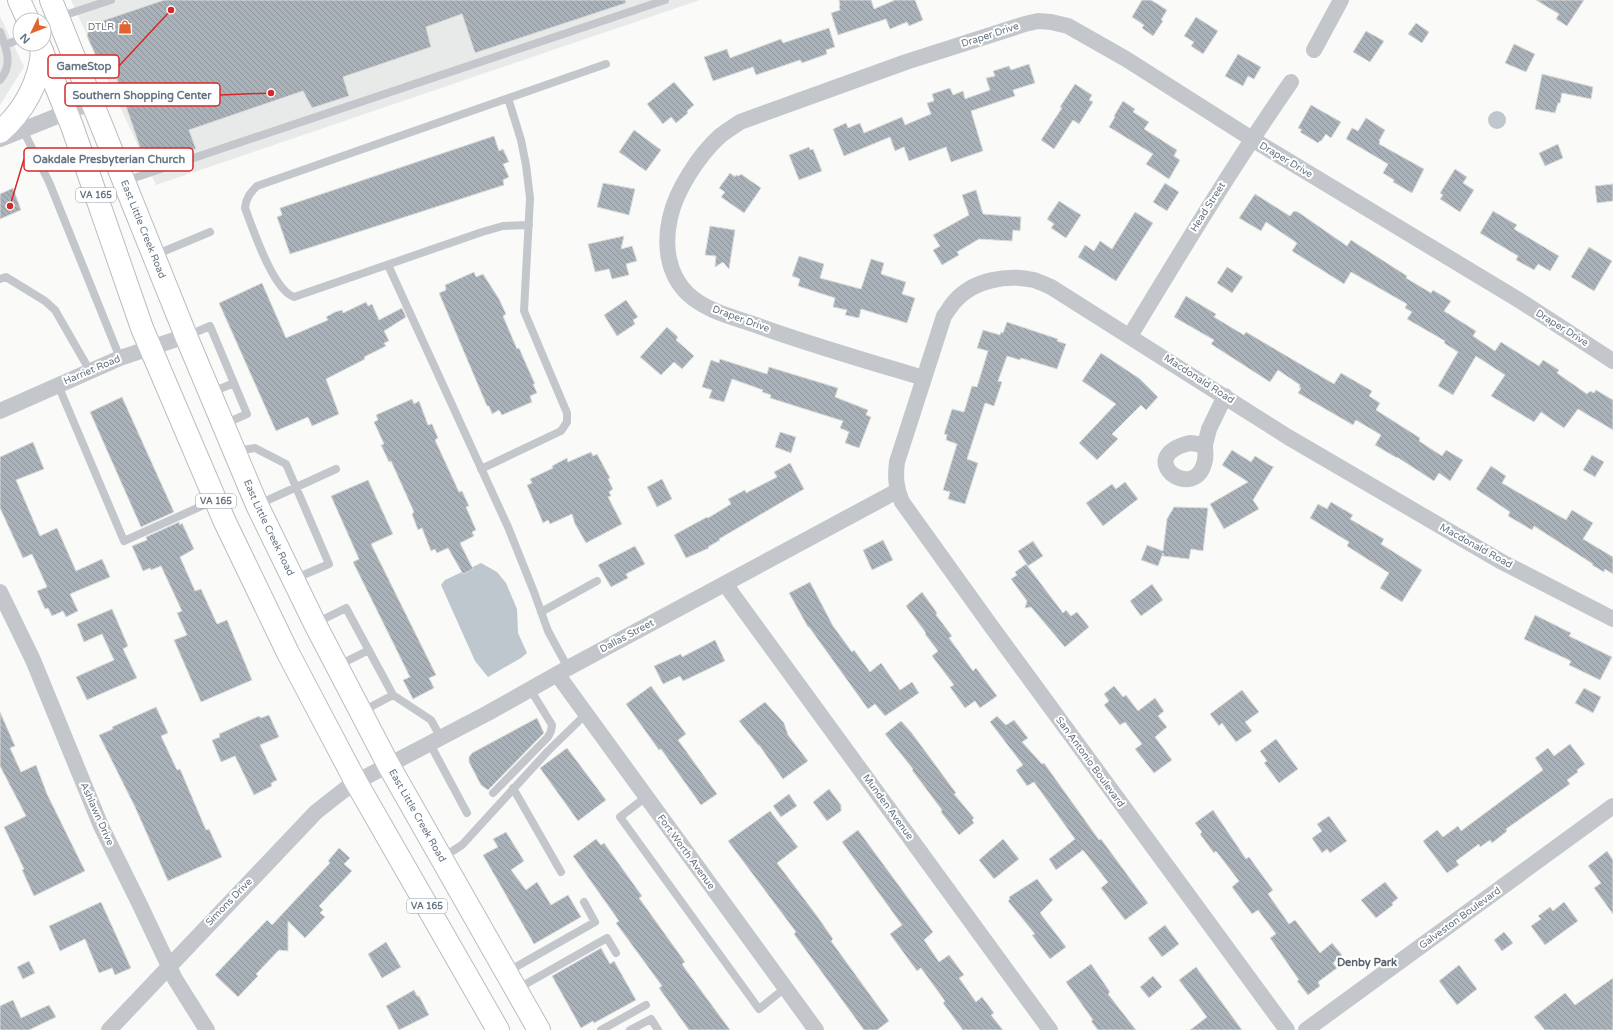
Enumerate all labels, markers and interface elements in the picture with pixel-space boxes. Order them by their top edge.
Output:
north arrow [12,12,52,52]
shop icon: DTLR [117,19,133,35]
street label: Draper Drive [960,20,1021,50]
place label: DTLR [88,21,114,33]
text: N [17,31,33,46]
callout: GameStop [48,55,119,78]
text: GameStop [57,60,112,74]
callout: Southern Shopping Center [65,83,220,106]
text: Southern Shopping Center [72,89,212,103]
street label: Draper Drive [1257,139,1315,181]
callout: Oakdale Presbyterian Church [24,148,193,171]
text: Oakdale Presbyterian Church [33,153,185,167]
street label: East Little Creek Road [118,178,168,280]
street label: Head Street [1188,180,1228,234]
road number: VA 165 [76,188,116,202]
street label: Draper Drive [711,303,772,335]
street label: Draper Drive [1533,307,1591,349]
street label: Macdonald Road [1162,352,1236,406]
street label: Harriet Road [62,353,122,387]
street label: East Little Creek Road [241,478,297,578]
road number: VA 165 [196,494,236,508]
street label: Macdonald Road [1438,521,1514,571]
street label: Dallas Street [598,617,656,655]
street label: San Antonio Boulevard [1053,714,1127,810]
street label: East Little Creek Road [386,767,448,864]
street label: Munden Avenue [860,772,916,842]
street label: Ashlawn Drive [78,781,116,848]
street label: Fort Worth Avenue [655,812,717,892]
street label: Simons Drive [203,875,255,928]
street label: Galveston Boulevard [1417,884,1503,952]
road number: VA 165 [407,899,447,913]
district label: Denby Park [1337,956,1397,970]

